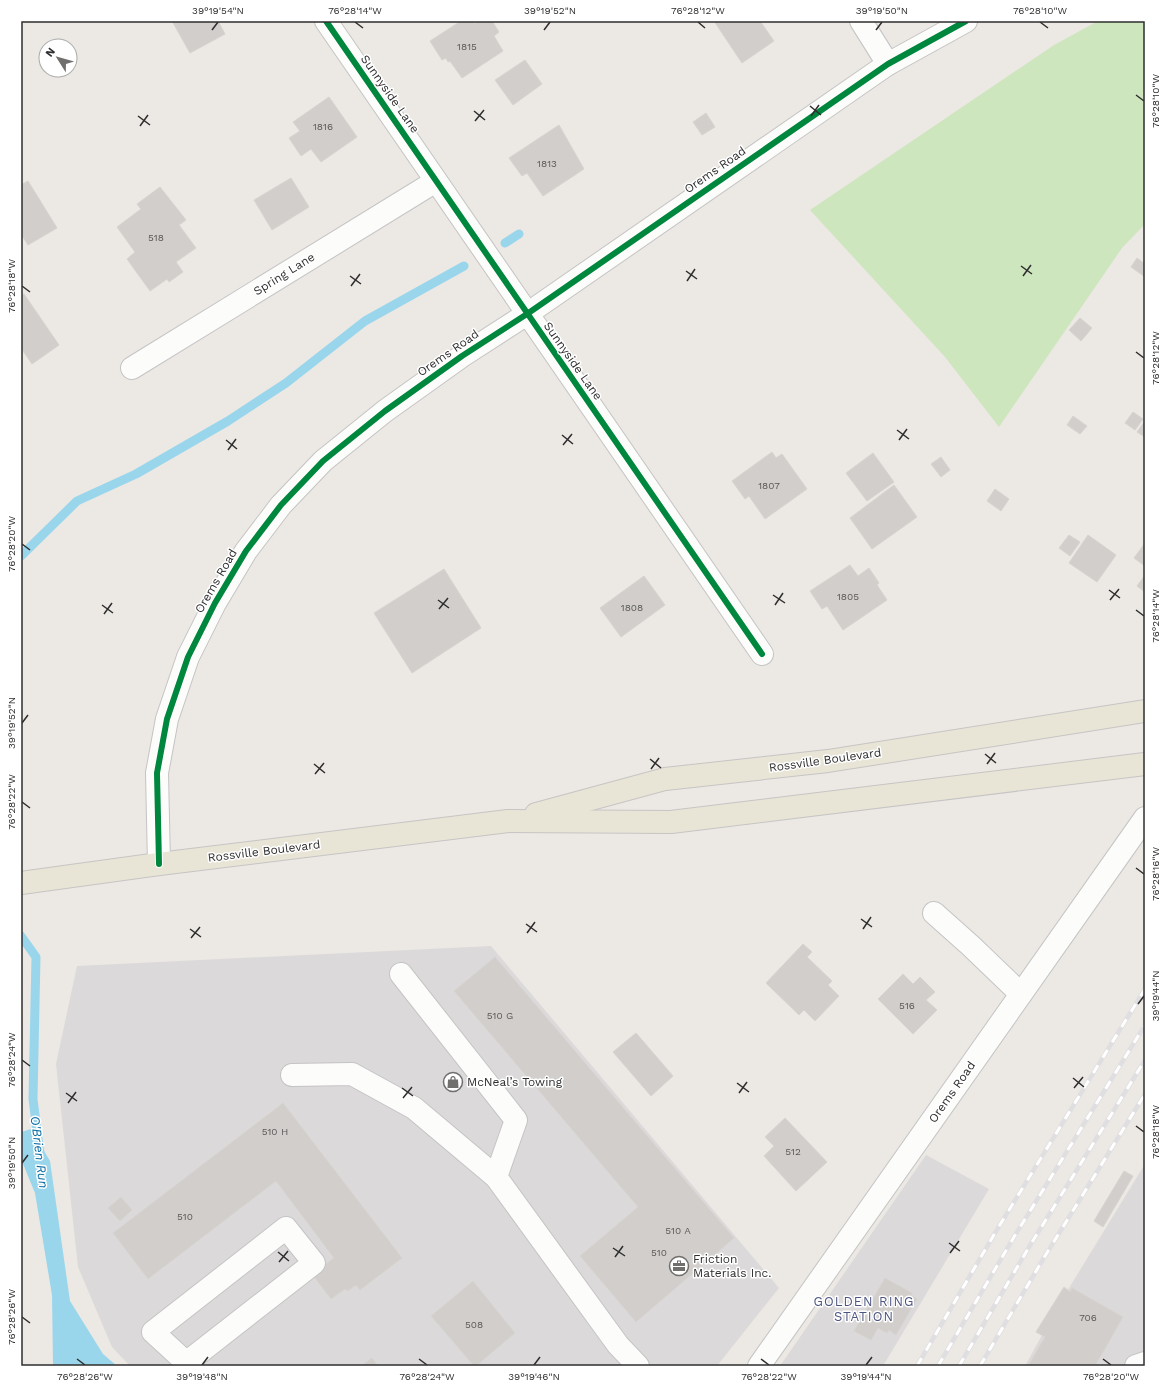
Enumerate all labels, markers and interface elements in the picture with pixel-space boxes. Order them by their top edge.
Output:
text: 39°19'54"N [192,5,244,16]
text: 76°28'14"W [328,5,382,16]
text: 39°19'52"N [524,5,576,16]
text: 76°28'12"W [671,5,725,16]
text: 39°19'50"N [856,5,908,16]
text: 76°28'10"W [1013,5,1067,16]
north arrow [38,38,78,78]
house number: 1815 [457,41,477,52]
text: N [43,45,58,59]
street label: Sunnyside Lane [358,52,422,136]
text: 76°28'10"W [1150,74,1161,128]
house number: 1816 [313,121,333,132]
street label: Orems Road [682,144,748,196]
house number: 1813 [537,158,557,169]
house number: 518 [148,232,164,243]
street label: Spring Lane [251,250,317,298]
text: 76°28'18"W [6,259,17,313]
street label: Sunnyside Lane [541,319,605,403]
street label: Orems Road [415,327,481,379]
text: 76°28'12"W [1150,331,1161,385]
house number: 1807 [758,480,780,491]
text: 76°28'20"W [6,516,17,572]
street label: Orems Road [192,546,240,616]
text: 76°28'14"W [1150,589,1161,643]
house number: 1805 [837,591,859,602]
house number: 1808 [621,602,643,613]
text: 39°19'52"N [6,697,17,749]
street label: Rossville Boulevard [768,745,882,775]
text: 76°28'22"W [6,774,17,830]
street label: Rossville Boulevard [207,837,321,865]
text: 76°28'16"W [1150,847,1161,901]
text: 39°19'44"N [1150,970,1161,1022]
house number: 516 [899,1000,915,1011]
house number: 510 G [487,1010,513,1021]
text: 76°28'24"W [6,1032,17,1088]
street label: Orems Road [926,1059,978,1125]
shop icon: McNeal’s Towing [442,1071,464,1093]
place label: McNeal’s Towing [467,1075,563,1089]
text: 76°28'18"W [1150,1105,1161,1159]
water label: O'Brien Run [28,1115,51,1189]
house number: 510 H [262,1126,288,1137]
text: 39°19'50"N [6,1137,17,1189]
house number: 512 [785,1146,801,1157]
house number: 510 [177,1211,193,1222]
house number: 510 A [665,1225,691,1236]
house number: 510 [651,1247,667,1258]
place label: Friction Materials Inc. [693,1252,771,1280]
office icon: Friction Materials Inc. [668,1255,690,1277]
text: 76°28'26"W [6,1289,17,1345]
district label: GOLDEN RING STATION [814,1294,915,1324]
house number: 706 [1079,1312,1097,1323]
house number: 508 [465,1319,483,1330]
text: 76°28'26"W [57,1371,113,1382]
text: 39°19'48"N [176,1371,228,1382]
text: 76°28'24"W [399,1371,455,1382]
text: 39°19'46"N [508,1371,560,1382]
text: 76°28'22"W [741,1371,797,1382]
text: 39°19'44"N [840,1371,892,1382]
text: 76°28'20"W [1083,1371,1139,1382]

